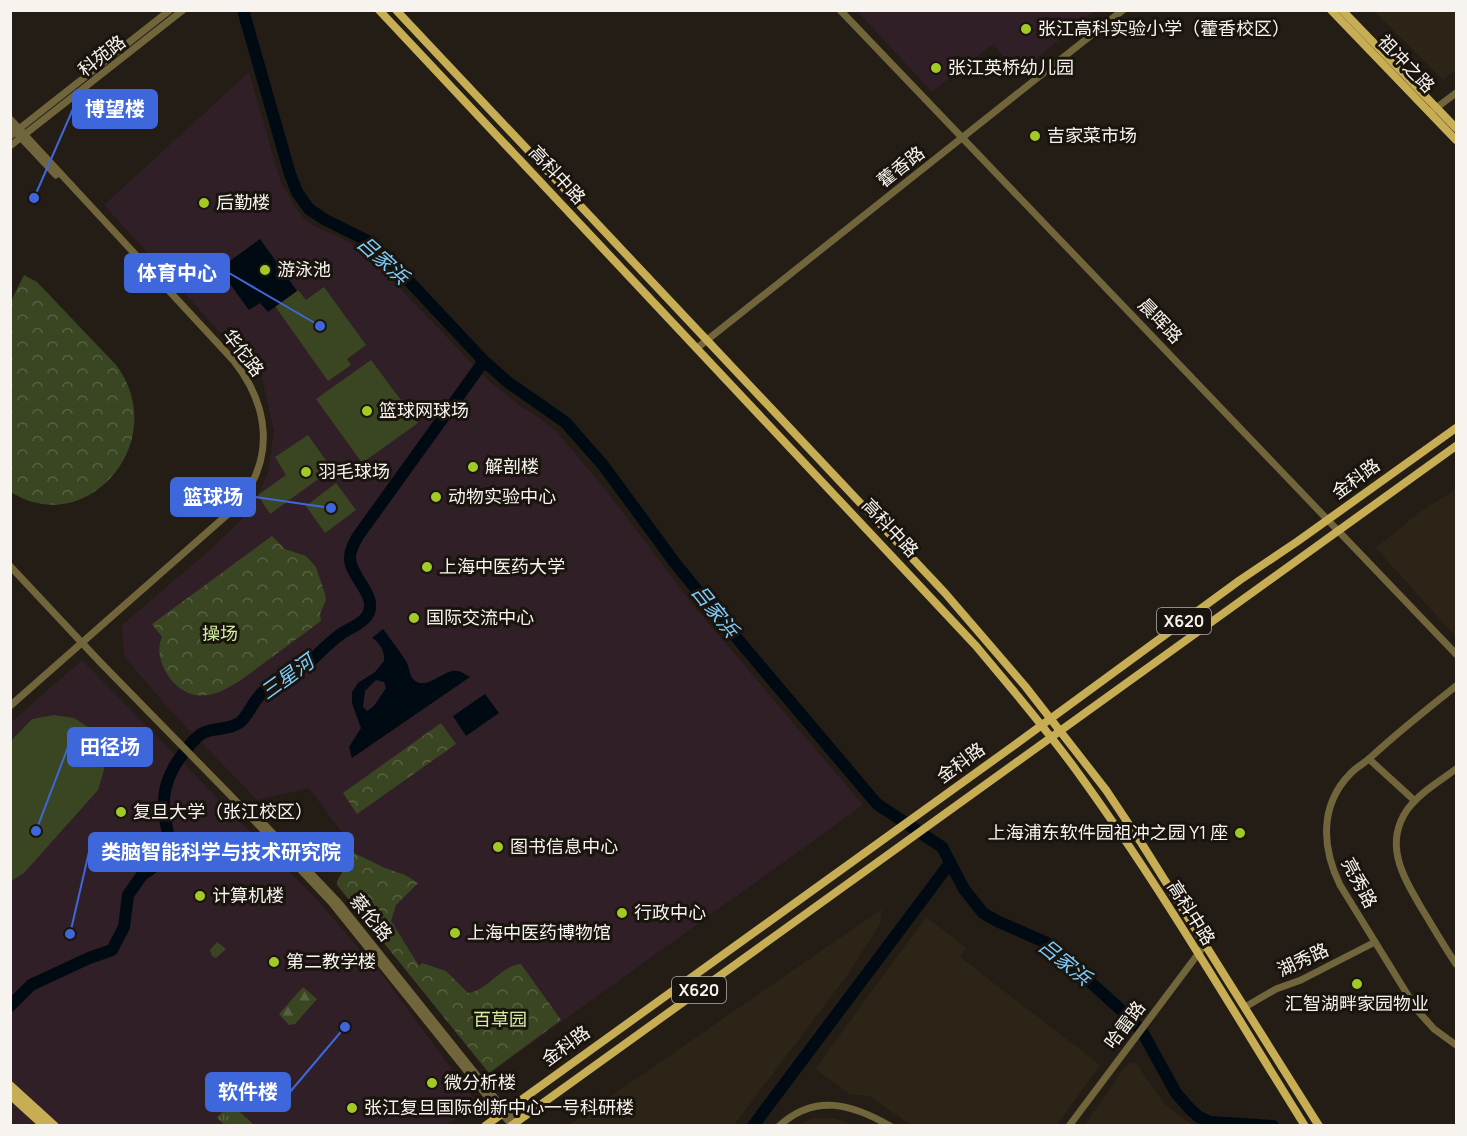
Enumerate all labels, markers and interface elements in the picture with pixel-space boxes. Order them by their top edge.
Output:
place label: 张江高科实验小学（藿香校区） [1038,16,1290,40]
marker: 张江高科实验小学（藿香校区） [1019,22,1033,36]
street label: 科苑路 [73,29,130,81]
street label: 祖冲之路 [1373,29,1440,98]
place label: 张江英桥幼儿园 [948,55,1074,79]
marker: 张江英桥幼儿园 [929,61,943,75]
callout: 博望楼 [73,90,157,128]
text: 博望楼 [85,95,145,122]
place label: 吉家菜市场 [1047,123,1137,147]
marker: 吉家菜市场 [1028,129,1042,143]
street label: 高科中路 [524,140,591,209]
street label: 藿香路 [872,140,929,192]
place label: 后勤楼 [216,190,270,214]
marker: 后勤楼 [197,196,211,210]
water label: 吕家浜 [352,230,416,291]
callout: 体育中心 [125,254,229,292]
place label: 游泳池 [277,257,331,281]
text: 体育中心 [137,259,217,286]
marker: 游泳池 [258,263,272,277]
street label: 晨晖路 [1133,293,1188,348]
street label: 华佗路 [218,324,270,381]
place label: 篮球网球场 [379,398,469,422]
marker: 篮球网球场 [360,404,374,418]
street label: 金科路 [1327,453,1384,504]
place label: 解剖楼 [485,454,539,478]
place label: 羽毛球场 [318,459,390,483]
marker: 解剖楼 [466,460,480,474]
marker: 羽毛球场 [299,465,313,479]
callout: 篮球场 [171,478,255,516]
text: 篮球场 [183,483,243,510]
place label: 动物实验中心 [448,484,556,508]
marker: 动物实验中心 [429,490,443,504]
street label: 高科中路 [857,493,924,562]
place label: 上海中医药大学 [439,554,565,578]
marker: 上海中医药大学 [420,560,434,574]
water label: 吕家浜 [686,579,746,644]
place label: 国际交流中心 [426,605,534,629]
road number: X620 [1157,608,1211,634]
marker: 国际交流中心 [407,611,421,625]
park label: 操场 [202,621,238,645]
water label: 三星河 [255,646,322,705]
callout: 田径场 [68,728,152,766]
text: 田径场 [80,733,140,760]
street label: 金科路 [932,737,989,788]
place label: 复旦大学（张江校区） [133,799,313,823]
marker: 复旦大学（张江校区） [114,805,128,819]
place label: 上海浦东软件园祖冲之园 Y1 座 [988,820,1228,844]
marker: 上海浦东软件园祖冲之园 Y1 座 [1233,826,1247,840]
callout: 类脑智能科学与技术研究院 [89,833,353,871]
place label: 图书信息中心 [510,834,618,858]
text: 类脑智能科学与技术研究院 [101,838,341,865]
marker: 图书信息中心 [491,840,505,854]
street label: 亮秀路 [1337,853,1383,912]
street label: 高科中路 [1163,876,1221,949]
place label: 计算机楼 [212,883,284,907]
marker: 计算机楼 [193,889,207,903]
street label: 蔡伦路 [345,889,398,946]
place label: 行政中心 [634,900,706,924]
marker: 行政中心 [615,906,629,920]
place label: 上海中医药博物馆 [467,920,611,944]
marker: 上海中医药博物馆 [448,926,462,940]
water label: 吕家浜 [1034,932,1099,992]
street label: 湖秀路 [1273,937,1332,981]
place label: 第二教学楼 [286,949,376,973]
marker: 第二教学楼 [267,955,281,969]
road number: X620 [672,977,726,1003]
marker: 汇智湖畔家园物业 [1350,977,1364,991]
place label: 汇智湖畔家园物业 [1285,991,1429,1015]
street label: 哈雷路 [1098,996,1150,1053]
park label: 百草园 [473,1007,527,1031]
street label: 金科路 [537,1020,594,1071]
place label: 微分析楼 [444,1070,516,1094]
callout: 软件楼 [206,1073,290,1111]
marker: 微分析楼 [425,1076,439,1090]
text: 软件楼 [218,1078,278,1105]
place label: 张江复旦国际创新中心一号科研楼 [364,1095,634,1119]
marker: 张江复旦国际创新中心一号科研楼 [345,1101,359,1115]

